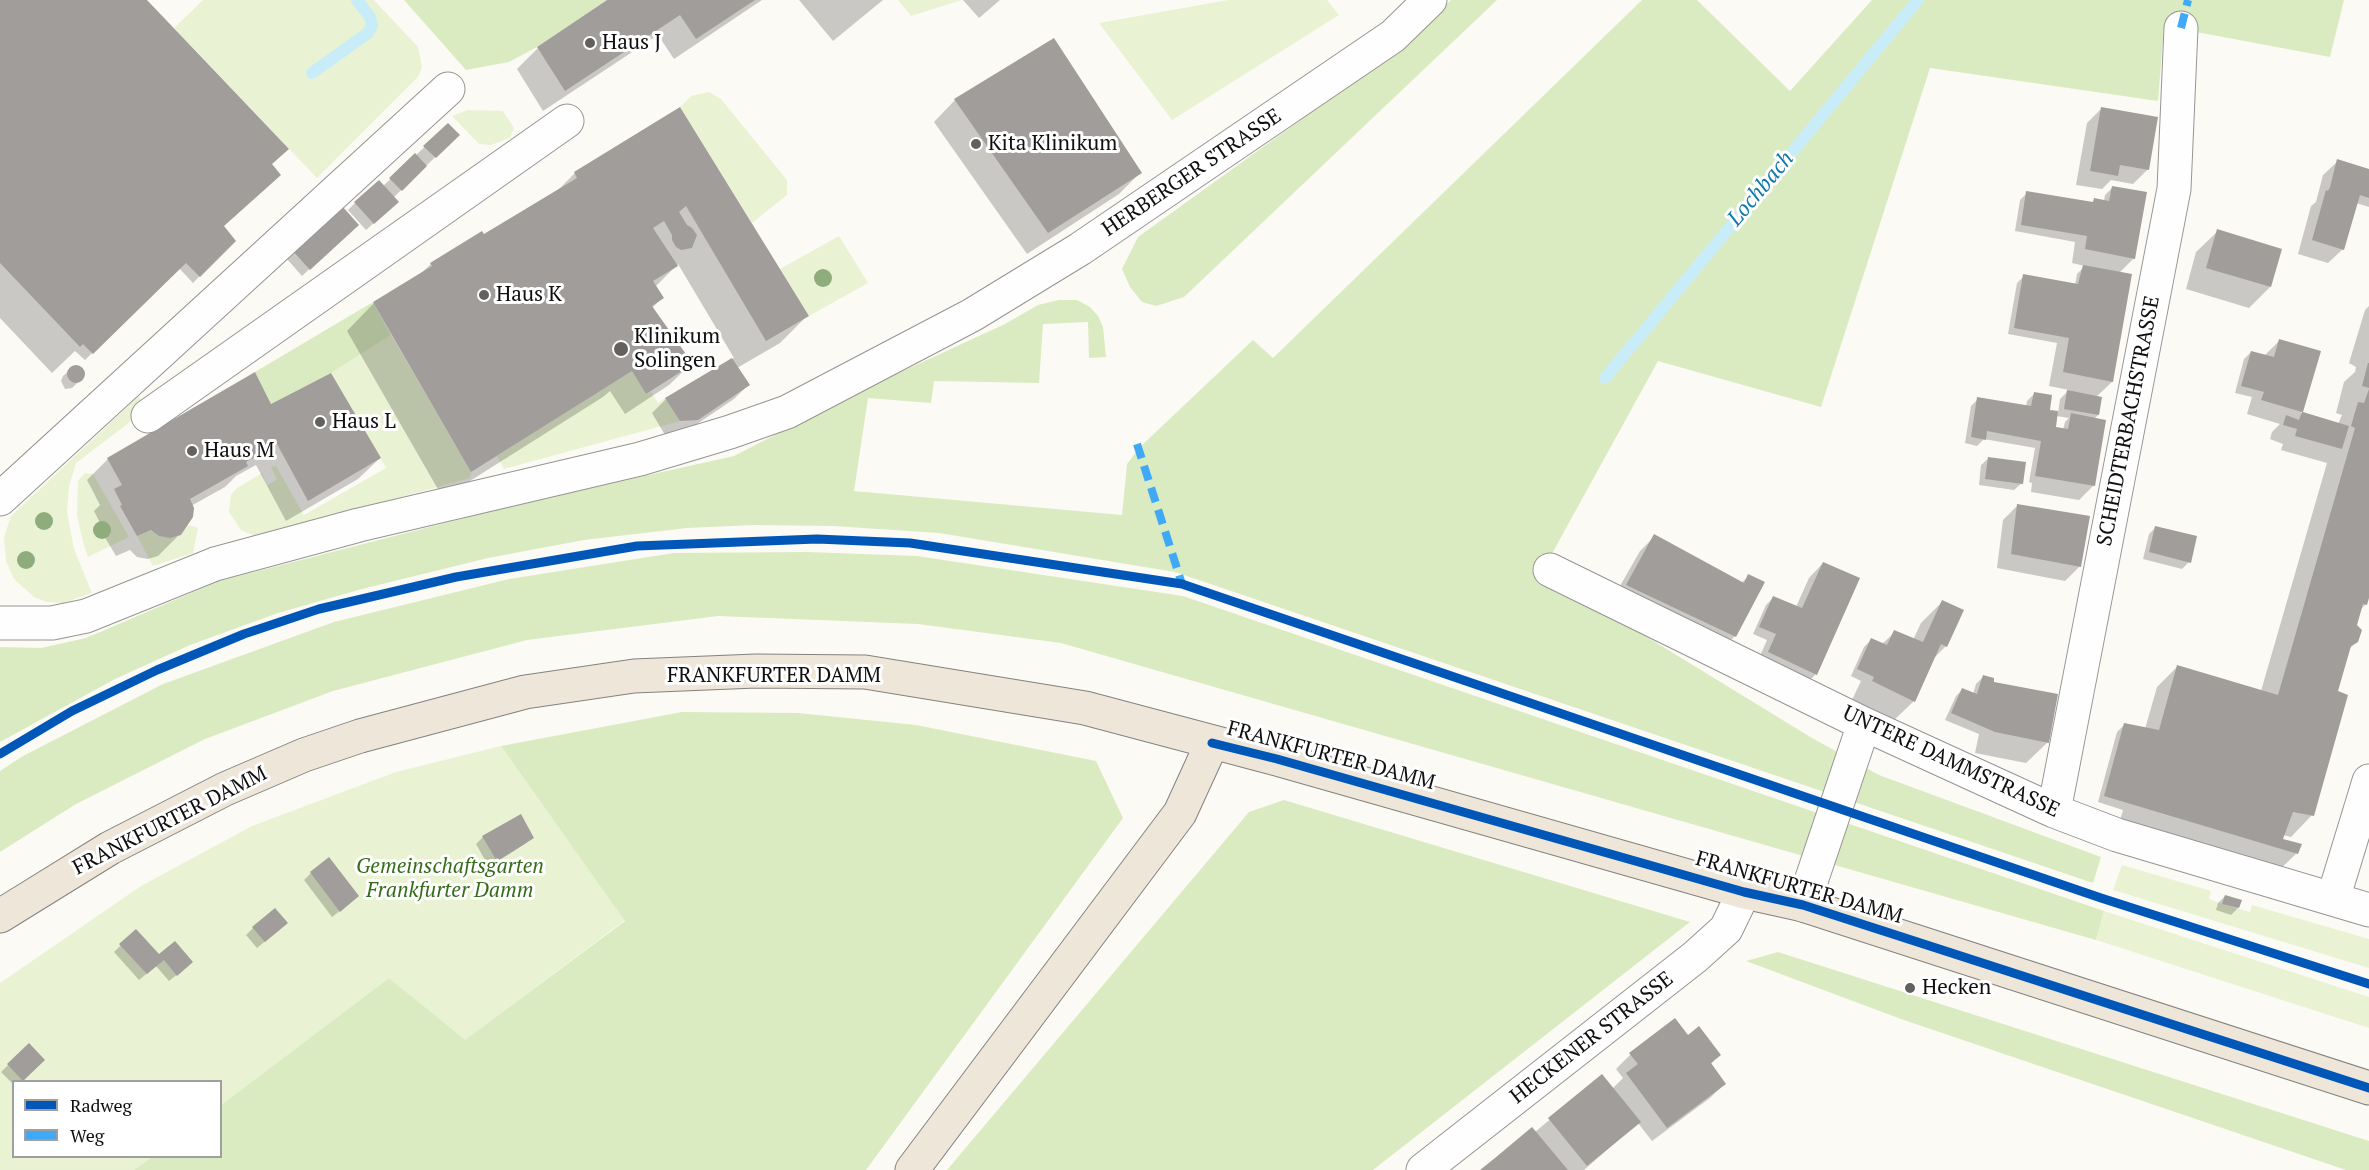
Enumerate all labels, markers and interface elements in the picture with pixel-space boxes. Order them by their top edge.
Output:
place label: Haus J [602,30,661,56]
marker: Haus J [583,36,597,50]
street label: HERBERGER STRASSE [1098,104,1286,242]
place label: Kita Klinikum [988,131,1117,157]
marker: Kita Klinikum [969,137,983,151]
water label: Lochbach [1722,146,1800,232]
place label: Haus K [496,282,562,308]
marker: Haus K [477,288,491,302]
street label: SCHEIDTERBACHSTRASSE [2092,294,2166,548]
place label: Klinikum Solingen [634,324,720,374]
marker: Klinikum Solingen [612,340,630,358]
place label: Haus L [332,409,396,435]
marker: Haus L [313,415,327,429]
place label: Haus M [204,438,274,464]
marker: Haus M [185,444,199,458]
street label: FRANKFURTER DAMM [667,663,881,689]
street label: UNTERE DAMMSTRASSE [1838,701,2064,823]
street label: FRANKFURTER DAMM [1224,716,1438,796]
street label: FRANKFURTER DAMM [69,761,271,881]
street label: FRANKFURTER DAMM [1693,846,1905,930]
park label: Gemeinschaftsgarten Frankfurter Damm [356,854,544,904]
street label: HECKENER STRASSE [1506,967,1678,1109]
place label: Hecken [1922,975,1991,1001]
marker: Hecken [1903,981,1917,995]
legend [12,1080,222,1158]
text: Radweg [70,1093,132,1117]
text: Weg [70,1123,104,1147]

